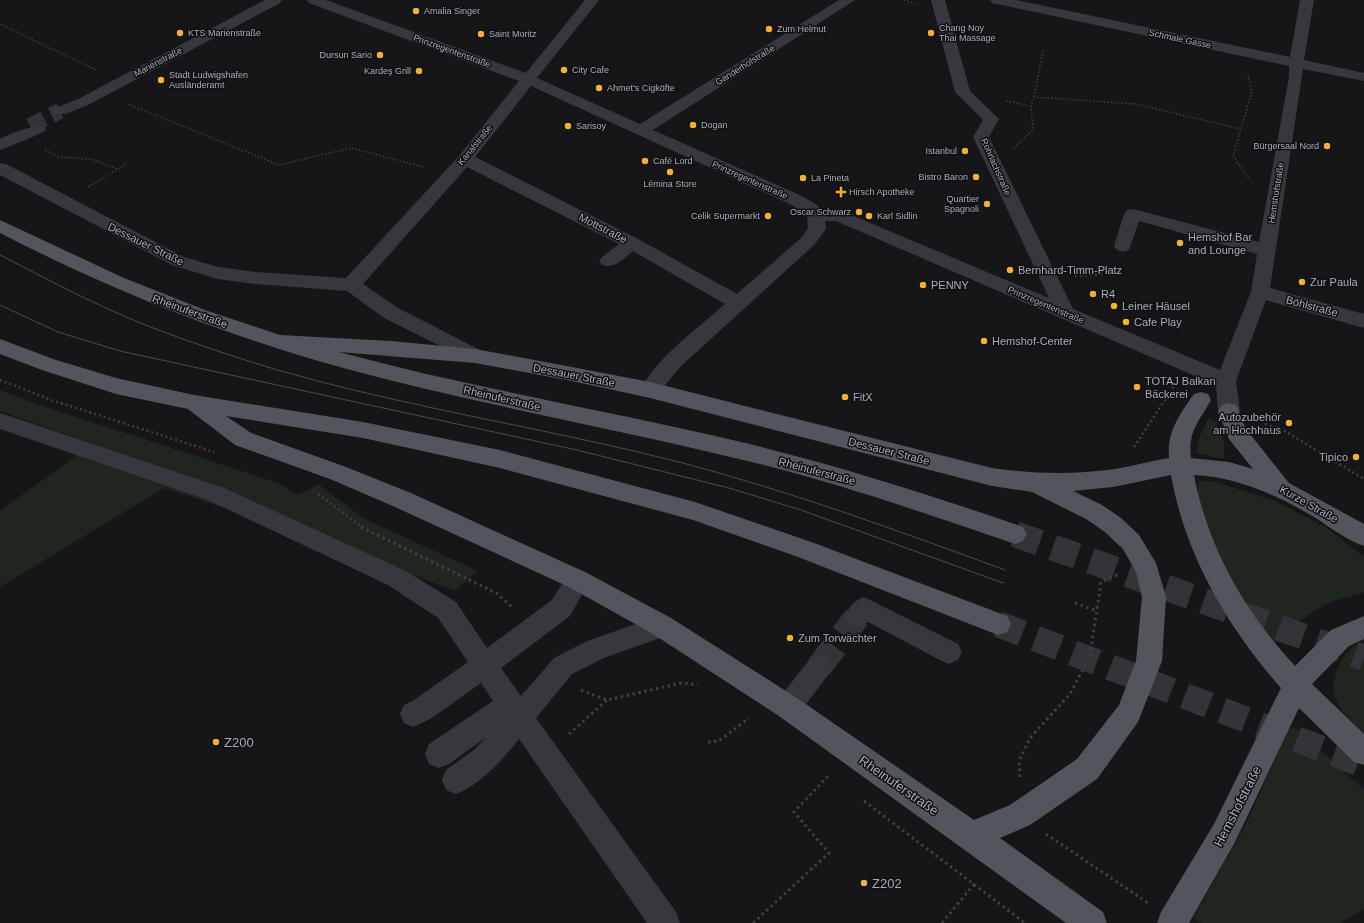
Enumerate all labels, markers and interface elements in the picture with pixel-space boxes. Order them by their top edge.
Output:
marker: Amalia Singer [411,6,421,16]
place label: Amalia Singer [424,6,480,16]
place label: Chang Noy Thai Massage [939,23,996,43]
marker: Zum Helmut [764,24,774,34]
place label: Zum Helmut [777,24,827,34]
marker: KTS Marienstraße [175,28,185,38]
place label: KTS Marienstraße [188,28,261,38]
marker: Chang Noy Thai Massage [926,28,936,38]
street label: Schmale Gasse [1148,28,1212,50]
marker: Saint Moritz [476,29,486,39]
place label: Saint Moritz [489,29,537,39]
street label: Prinzregentenstraße [412,32,492,70]
street label: Ganderhofstraße [713,43,777,87]
street label: Marienstraße [132,45,184,79]
place label: Dursun Sario [319,50,372,60]
marker: Dursun Sario [375,50,385,60]
marker: City Cafe [559,65,569,75]
place label: City Cafe [572,65,609,75]
place label: Kardeş Grill [364,66,411,76]
marker: Kardeş Grill [414,66,424,76]
place label: Stadt Ludwigshafen Ausländeramt [169,70,248,90]
marker: Stadt Ludwigshafen Ausländeramt [156,75,166,85]
marker: Ahmet's Cigköfte [594,83,604,93]
place label: Ahmet's Cigköfte [607,83,675,93]
marker: Dogan [688,120,698,130]
place label: Dogan [701,120,728,130]
marker: Sarisoy [563,121,573,131]
place label: Sarisoy [576,121,607,131]
street label: Kanalstraße [456,123,494,167]
street label: Rohrlachstraße [979,137,1013,197]
place label: Bürgersaal Nord [1253,141,1319,151]
marker: Bürgersaal Nord [1322,141,1332,151]
place label: Istanbul [925,146,957,156]
marker: Istanbul [960,146,970,156]
marker: Café Lord [640,156,650,166]
place label: Café Lord [653,156,693,166]
street label: Prinzregentenstraße [711,159,789,201]
street label: Hemshofstraße [1266,162,1286,224]
marker: Lémina Store [665,167,675,177]
place label: Bistro Baron [918,172,968,182]
marker: Bistro Baron [971,172,981,182]
marker: La Pineta [798,173,808,183]
place label: La Pineta [811,173,849,183]
place label: Lémina Store [643,179,697,189]
marker: Hirsch Apotheke [836,187,846,197]
place label: Hirsch Apotheke [849,187,915,197]
place label: Quartier Spagnoli [944,194,979,214]
marker: Quartier Spagnoli [982,199,992,209]
place label: Oscar Schwarz [790,207,851,217]
marker: Oscar Schwarz [854,207,864,217]
street label: Mottstraße [577,211,629,245]
place label: Celik Supermarkt [691,211,760,221]
marker: Celik Supermarkt [763,211,773,221]
marker: Karl Sidlin [864,211,874,221]
place label: Karl Sidlin [877,211,918,221]
street label: Dessauer Straße [106,220,186,268]
place label: Hemshof Bar and Lounge [1188,231,1253,256]
marker: Hemshof Bar and Lounge [1175,238,1185,248]
place label: Bernhard-Timm-Platz [1018,264,1122,276]
marker: Bernhard-Timm-Platz [1005,265,1015,275]
place label: Zur Paula [1310,276,1359,288]
marker: Zur Paula [1297,277,1307,287]
place label: PENNY [931,279,970,291]
marker: PENNY [918,280,928,290]
street label: Prinzregentenstraße [1007,284,1085,326]
place label: R4 [1101,288,1115,300]
marker: R4 [1088,289,1098,299]
street label: Rheinuferstraße [151,292,229,330]
street label: Böhlstraße [1285,293,1339,319]
place label: Leiner Häusel [1122,300,1190,312]
marker: Leiner Häusel [1109,301,1119,311]
place label: Cafe Play [1134,316,1182,328]
marker: Cafe Play [1121,317,1131,327]
place label: Hemshof-Center [992,335,1073,347]
marker: Hemshof-Center [979,336,989,346]
street label: Dessauer Straße [532,361,616,389]
place label: TOTAJ Balkan Bäckerei [1145,375,1216,400]
marker: TOTAJ Balkan Bäckerei [1132,382,1142,392]
street label: Rheinuferstraße [462,383,542,413]
place label: FitX [853,391,873,403]
marker: FitX [840,392,850,402]
place label: Autozubehör am Hochhaus [1213,411,1281,436]
marker: Autozubehör am Hochhaus [1284,418,1294,428]
street label: Dessauer Straße [847,435,931,467]
place label: Tipico [1319,451,1348,463]
marker: Tipico [1351,452,1361,462]
street label: Rheinuferstraße [777,455,857,487]
street label: Kurze Straße [1278,483,1340,525]
place label: Zum Torwächter [798,632,877,644]
marker: Zum Torwächter [785,633,795,643]
place label: Z200 [224,735,254,750]
marker: Z200 [211,737,221,747]
street label: Rheinuferstraße [856,753,941,818]
street label: Hemshofstraße [1211,763,1264,849]
place label: Z202 [872,876,902,891]
marker: Z202 [859,878,869,888]

